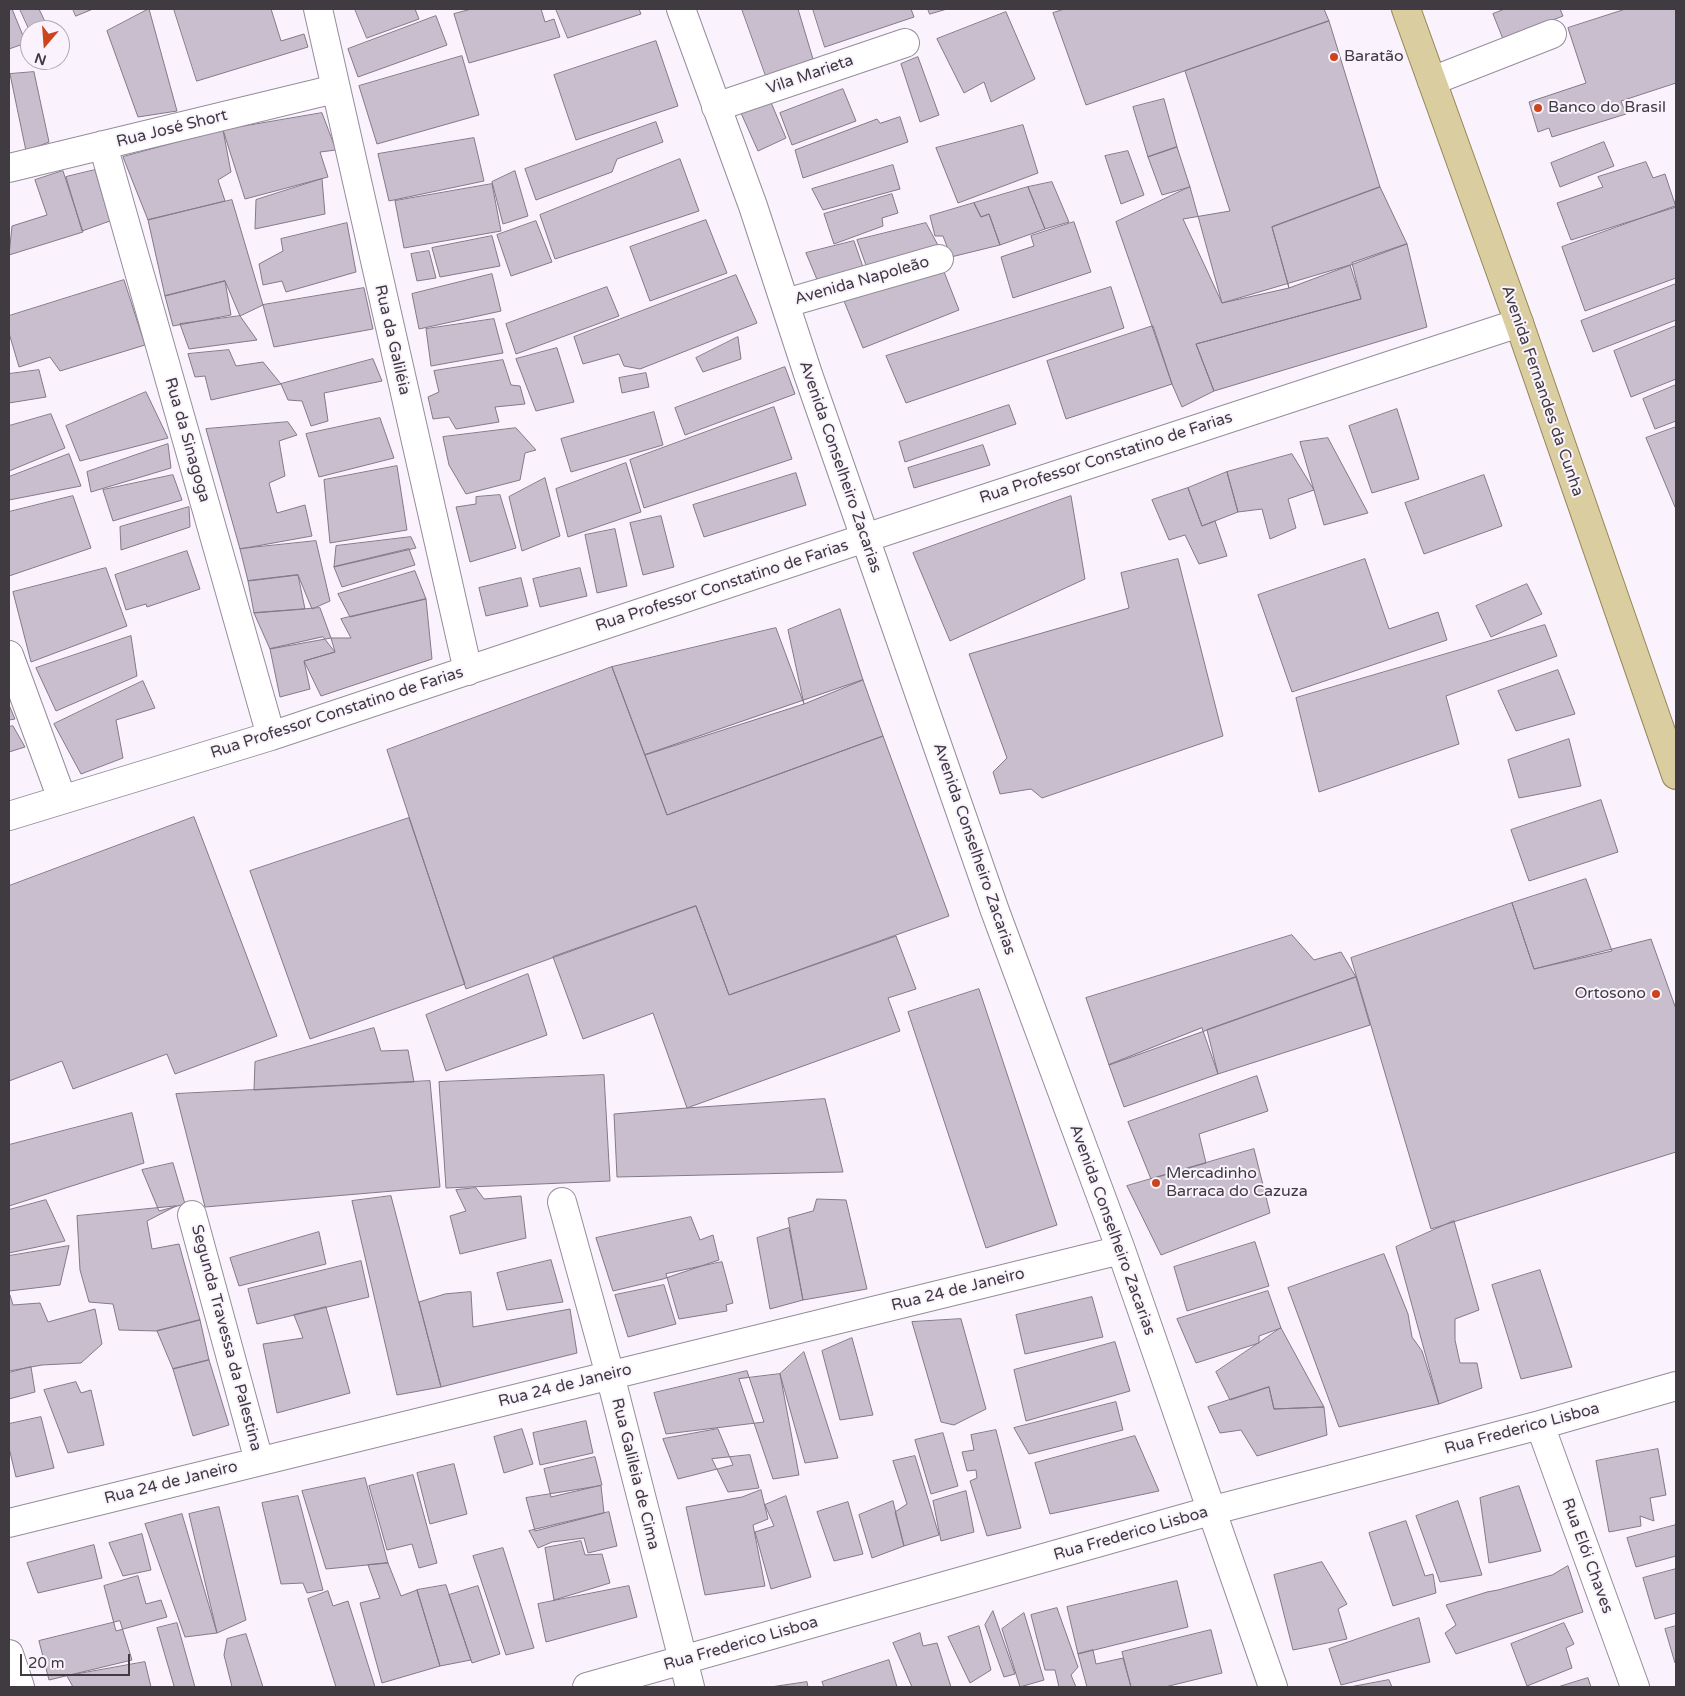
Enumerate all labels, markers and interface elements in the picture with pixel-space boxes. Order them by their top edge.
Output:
north arrow [20,20,70,70]
place label: Baratão [1344,47,1404,67]
text: N [33,49,48,69]
street label: Vila Marieta [764,51,856,99]
marker: Baratão [1328,51,1340,63]
place label: Banco do Brasil [1548,98,1666,118]
marker: Banco do Brasil [1532,102,1544,114]
street label: Rua José Short [114,106,230,152]
street label: Avenida Napoleão [792,253,932,309]
street label: Rua da Galiléia [370,283,414,397]
street label: Avenida Fernandes da Cunha [1497,283,1587,499]
street label: Avenida Conselheiro Zacarias [795,359,885,575]
street label: Rua da Sinagoga [160,375,214,505]
street label: Rua Professor Constatino de Farias [977,408,1235,508]
street label: Rua Professor Constatino de Farias [593,536,851,636]
street label: Rua Professor Constatino de Farias [208,663,466,763]
street label: Avenida Conselheiro Zacarias [929,741,1019,957]
place label: Ortosono [1574,984,1646,1004]
marker: Ortosono [1650,988,1662,1000]
street label: Avenida Conselheiro Zacarias [1065,1122,1159,1338]
place label: Mercadinho Barraca do Cazuza [1166,1164,1308,1202]
marker: Mercadinho Barraca do Cazuza [1150,1177,1162,1189]
street label: Segunda Travessa da Palestina [187,1223,265,1453]
street label: Rua 24 de Janeiro [889,1264,1027,1316]
street label: Rua 24 de Janeiro [496,1360,634,1412]
street label: Rua Galileia de Cima [607,1396,663,1552]
street label: Rua Frederico Lisboa [1442,1399,1602,1459]
street label: Rua 24 de Janeiro [102,1457,240,1509]
street label: Rua Elói Chaves [1557,1496,1617,1616]
street label: Rua Frederico Lisboa [1052,1503,1210,1565]
street label: Rua Frederico Lisboa [662,1613,820,1675]
scale bar [22,1644,132,1676]
text: 20 m [28,1654,65,1672]

